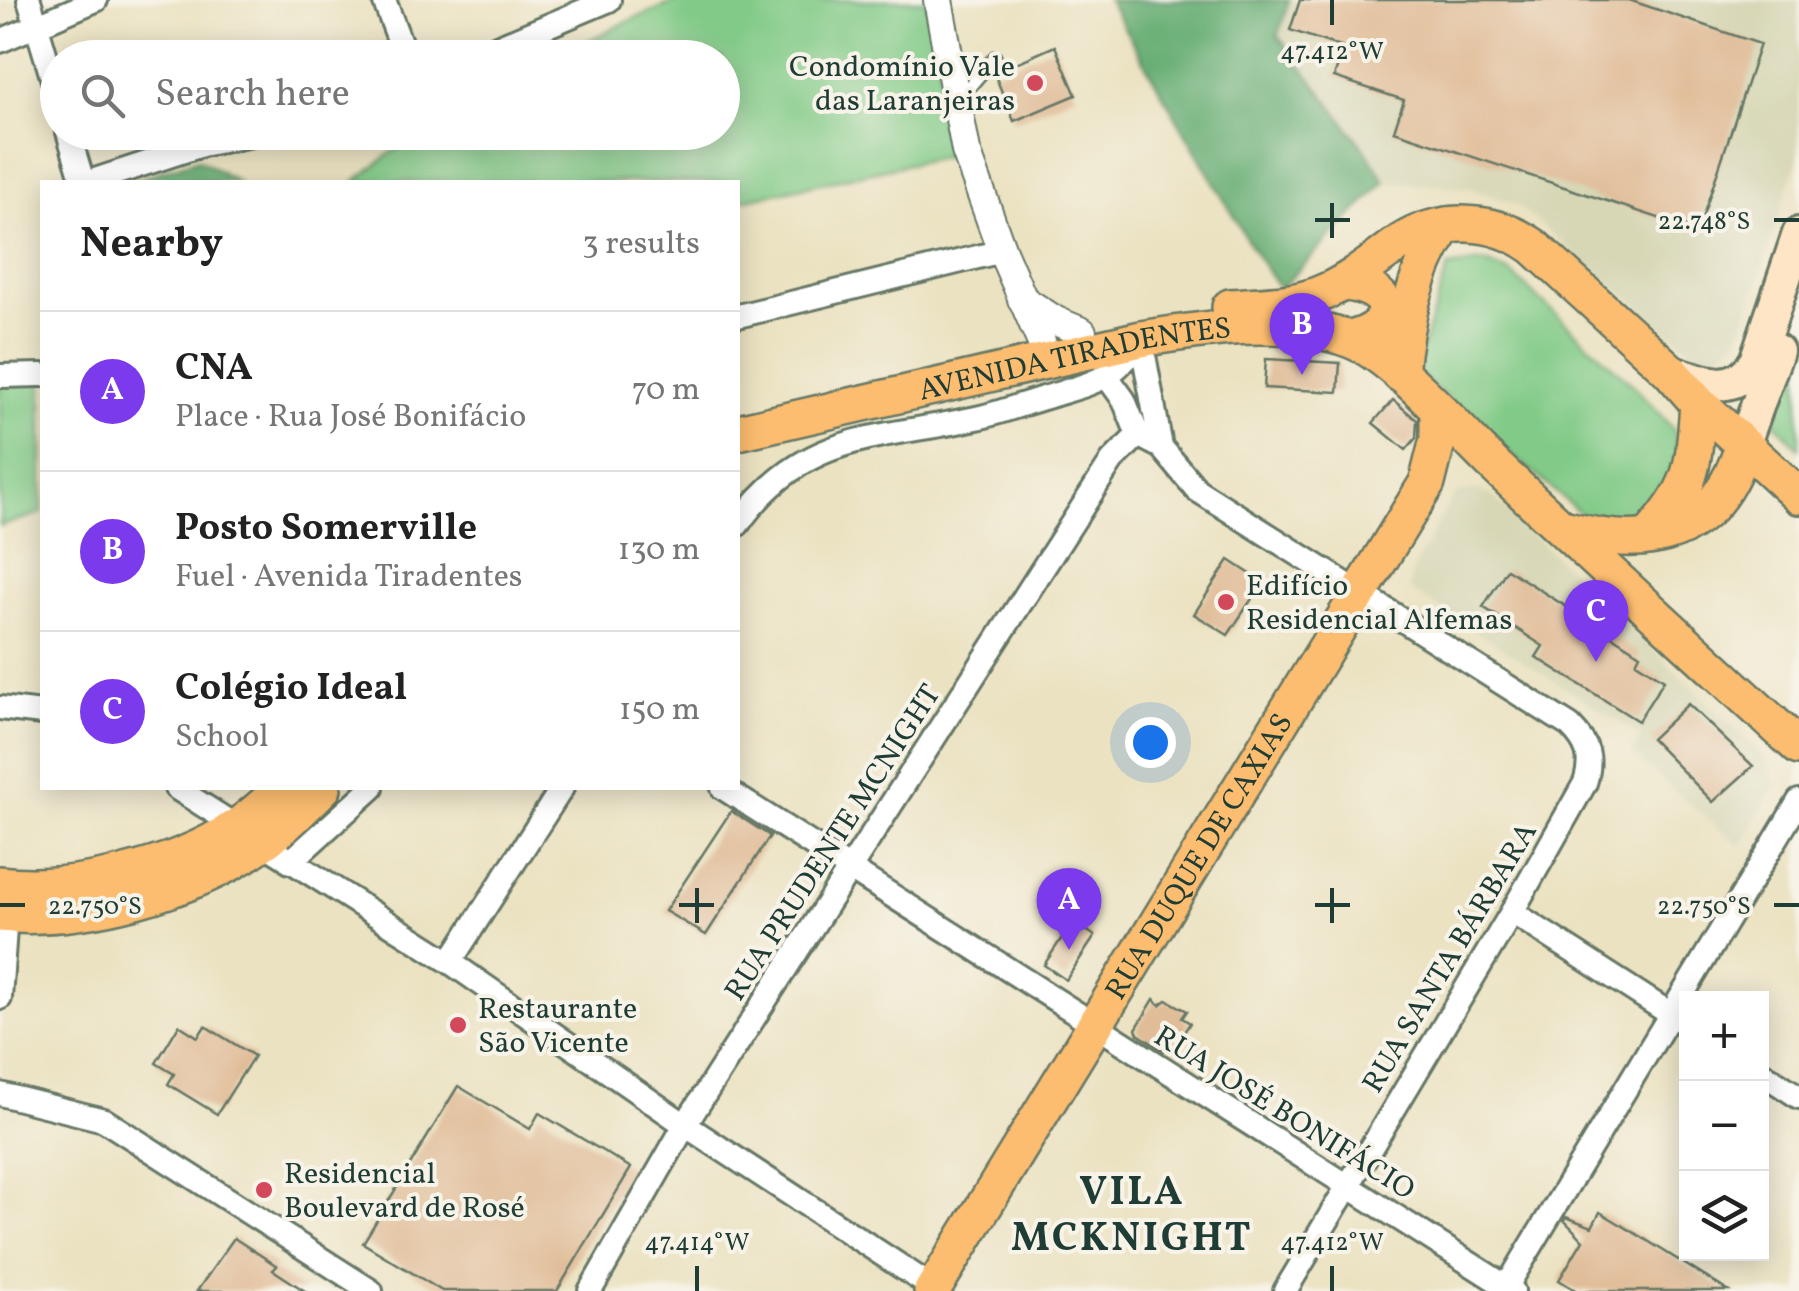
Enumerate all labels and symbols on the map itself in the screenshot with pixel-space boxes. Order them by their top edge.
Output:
text: 47.412°W [1280,35,1384,70]
place label: Condomínio Vale das Laranjeiras [789,47,1015,123]
marker: Condomínio Vale das Laranjeiras [1024,72,1046,94]
text: 22.748°S [1658,205,1750,240]
pin: B [1270,292,1334,375]
street label: AVENIDA TIRADENTES [915,308,1233,413]
place label: Edifício Residencial Alfemas [1246,566,1512,642]
pin: C [1564,580,1628,662]
marker: Edifício Residencial Alfemas [1215,591,1237,613]
street label: RUA PRUDENTE MCNIGHT [715,677,952,1010]
street label: RUA DUQUE DE CAXIAS [1096,706,1304,1009]
your location [1125,717,1176,768]
street label: RUA SANTA BÁRBARA [1353,815,1548,1101]
pin: A [1036,868,1102,950]
text: 22.750°S [48,890,142,925]
text: 22.750°S [1657,890,1751,925]
place label: Restaurante São Vicente [478,989,637,1065]
marker: Restaurante São Vicente [447,1014,469,1036]
street label: RUA JOSÉ BONIFÁCIO [1145,1016,1422,1211]
place label: Residencial Boulevard de Rosé [284,1154,525,1230]
district label: VILA MCKNIGHT [1011,1166,1253,1268]
marker: Residencial Boulevard de Rosé [253,1179,275,1201]
text: 47.414°W [645,1226,749,1261]
text: 47.412°W [1280,1226,1384,1261]

